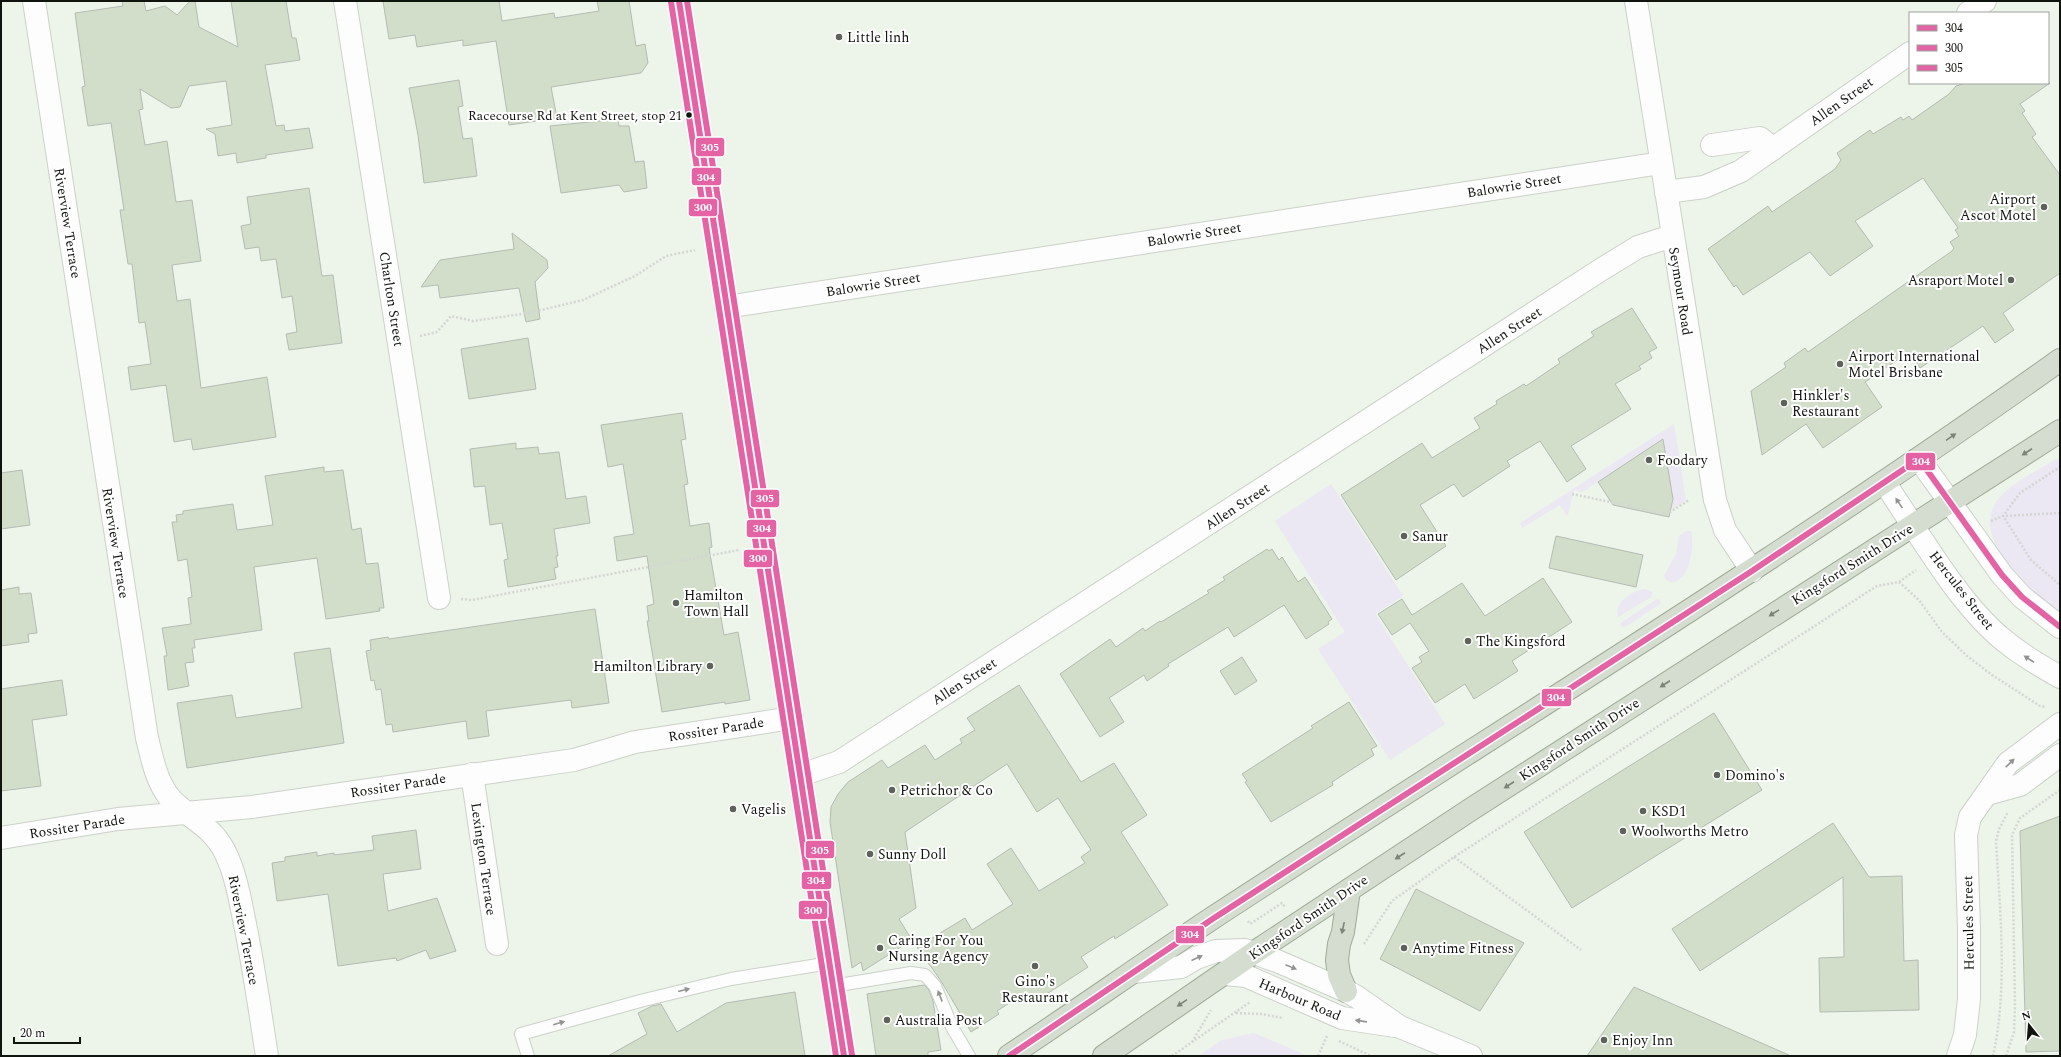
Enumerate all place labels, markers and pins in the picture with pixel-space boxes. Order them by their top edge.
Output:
place label: Little linh [847,27,909,48]
marker: Little linh [834,32,844,42]
place label: Racecourse Rd at Kent Street, stop 21 [468,106,682,126]
marker: Racecourse Rd at Kent Street, stop 21 [684,110,694,120]
place label: Airport Ascot Motel [1960,189,2036,226]
marker: Airport Ascot Motel [2039,202,2049,212]
place label: Asraport Motel [1908,270,2003,291]
marker: Asraport Motel [2006,275,2016,285]
place label: Airport International Motel Brisbane [1848,346,1980,383]
marker: Airport International Motel Brisbane [1835,359,1845,369]
place label: Hinkler's Restaurant [1792,385,1859,422]
marker: Hinkler's Restaurant [1779,398,1789,408]
place label: Foodary [1657,450,1709,471]
marker: Foodary [1644,455,1654,465]
place label: Sanur [1412,526,1449,547]
marker: Sanur [1399,531,1409,541]
place label: Hamilton Town Hall [684,585,749,622]
marker: Hamilton Town Hall [671,598,681,608]
place label: The Kingsford [1476,631,1566,652]
marker: The Kingsford [1463,636,1473,646]
place label: Hamilton Library [593,656,703,677]
marker: Hamilton Library [705,661,715,671]
place label: Domino's [1725,765,1785,786]
marker: Domino's [1712,770,1722,780]
place label: Petrichor & Co [900,780,993,801]
marker: Petrichor & Co [887,785,897,795]
place label: Vagelis [741,799,786,820]
place label: KSD1 [1651,801,1686,822]
marker: Vagelis [728,804,738,814]
marker: KSD1 [1638,806,1648,816]
place label: Woolworths Metro [1631,821,1749,842]
marker: Woolworths Metro [1618,826,1628,836]
place label: Sunny Doll [878,844,946,865]
marker: Sunny Doll [865,849,875,859]
place label: Caring For You Nursing Agency [888,930,990,967]
place label: Anytime Fitness [1412,938,1514,959]
marker: Caring For You Nursing Agency [875,943,885,953]
marker: Anytime Fitness [1399,943,1409,953]
marker: Gino's Restaurant [1030,961,1040,971]
place label: Gino's Restaurant [1001,971,1069,1008]
place label: Australia Post [895,1010,983,1031]
marker: Australia Post [882,1015,892,1025]
place label: Enjoy Inn [1612,1030,1673,1051]
marker: Enjoy Inn [1599,1035,1609,1045]

